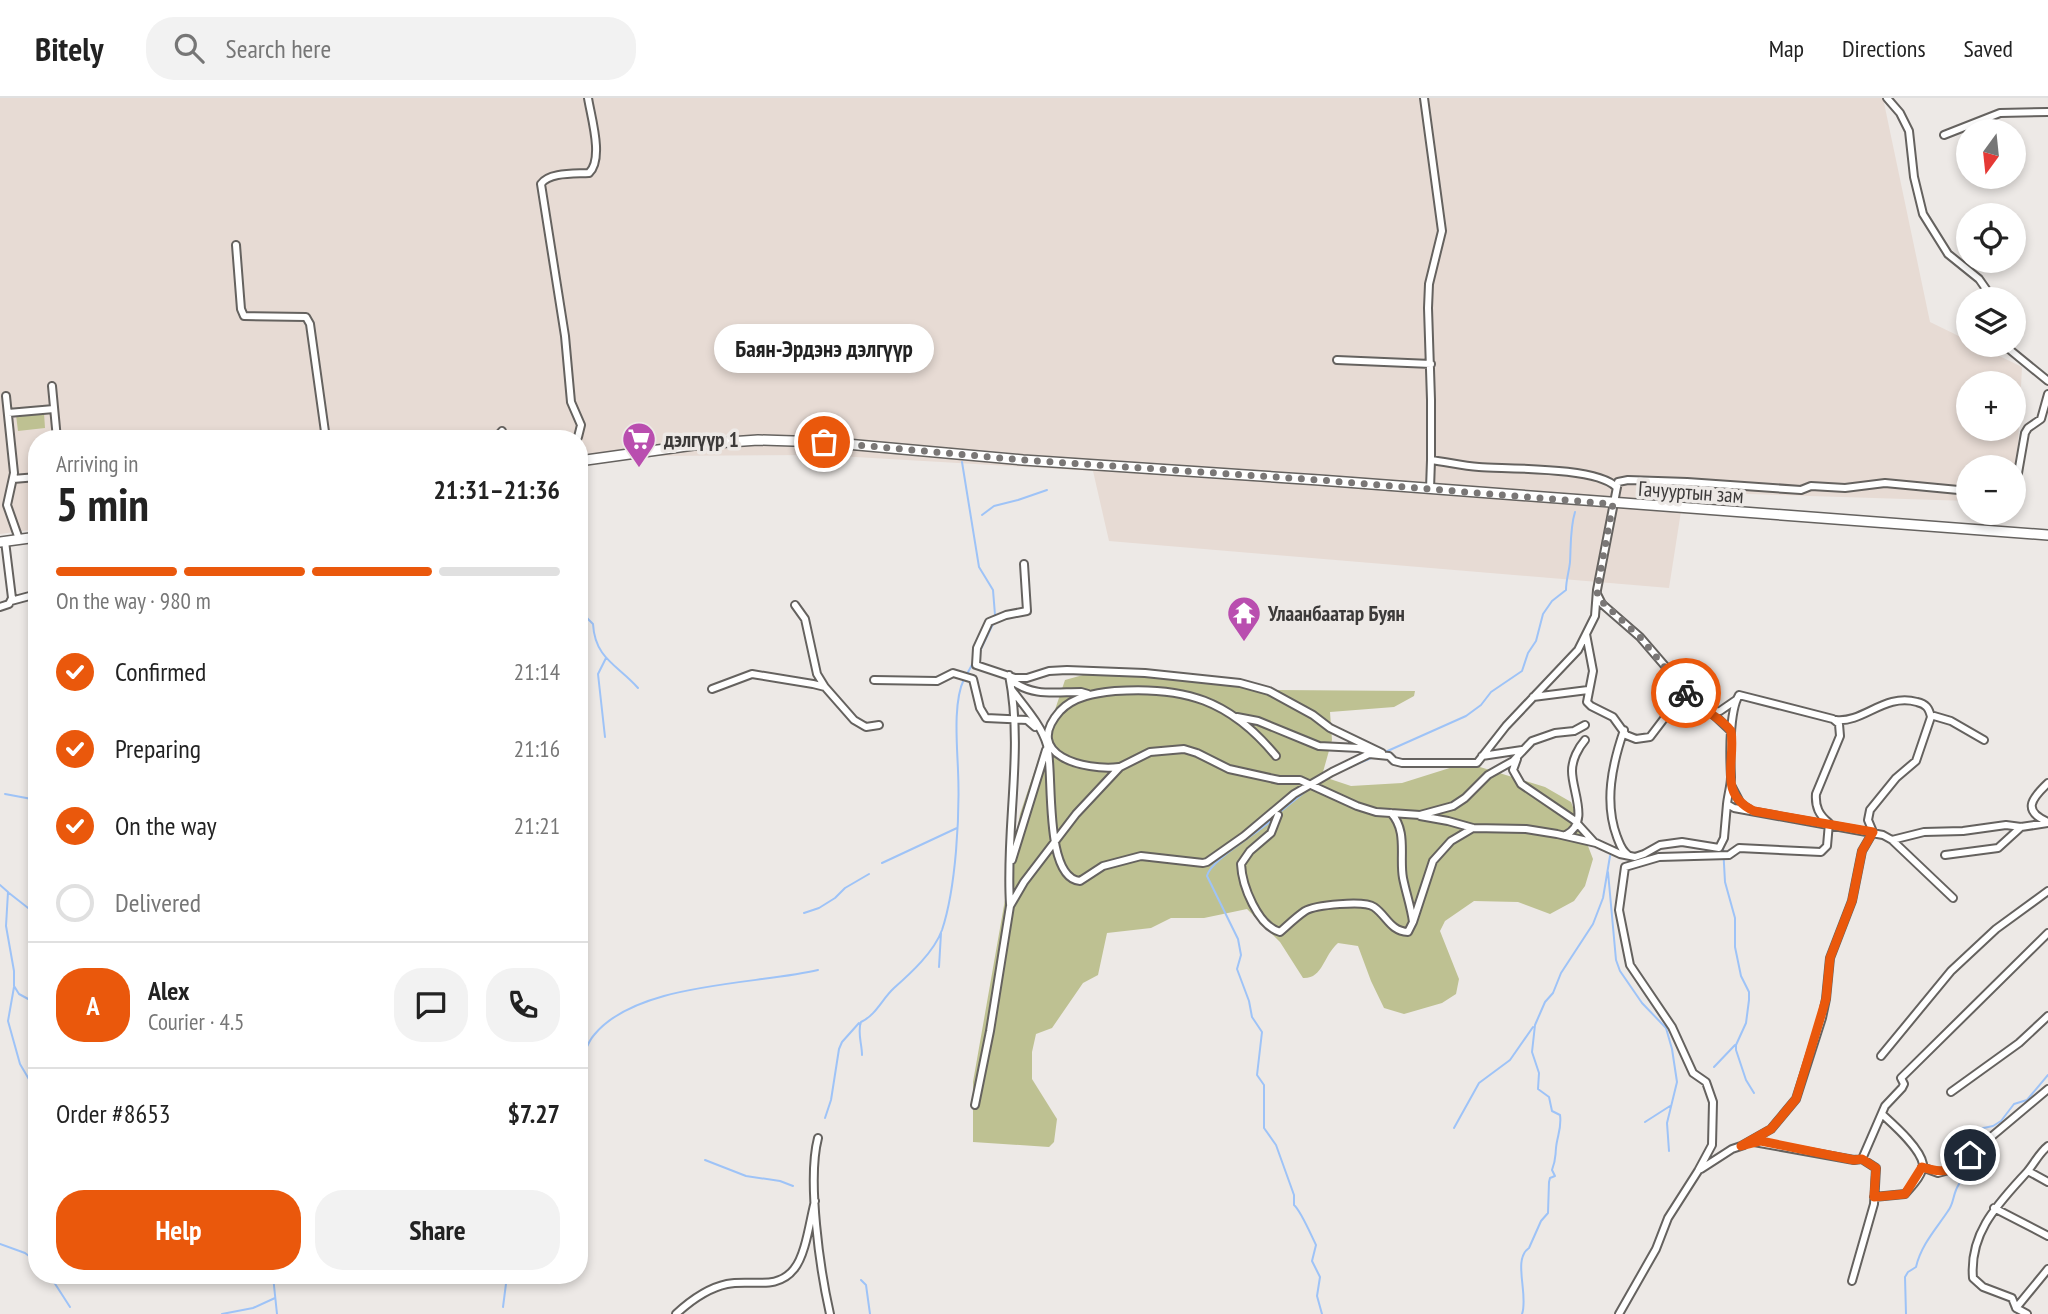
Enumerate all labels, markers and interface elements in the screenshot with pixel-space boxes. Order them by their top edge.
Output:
search box [146,17,636,80]
text: Bitely [35,27,104,70]
icon: search [170,29,208,67]
text: Search here [226,32,331,65]
text: Map [1769,33,1804,64]
text: Directions [1842,33,1926,64]
text: Saved [1964,33,2013,64]
north arrow [1956,119,2026,189]
map controls [1956,119,2026,525]
button: locate [1956,203,2026,273]
button: layers [1956,287,2026,357]
callout: Баян-Эрдэнэ дэлгүүр [714,323,934,372]
text: Баян-Эрдэнэ дэлгүүр [735,334,913,363]
button: + [1956,371,2026,441]
pin [794,412,854,472]
supermarket icon: дэлгүүр 1 [620,420,658,469]
icon: bag [805,423,843,461]
place label: дэлгүүр 1 [663,426,739,453]
text: Arriving in [56,449,138,478]
button: − [1956,455,2026,525]
text: 21:31–21:36 [433,473,560,506]
text: 5 min [56,474,149,534]
street label: Гачууртын зам [1637,475,1745,509]
text: On the way · 980 m [56,586,211,615]
temple icon: Улаанбаатар Буян [1225,594,1263,643]
place label: Улаанбаатар Буян [1267,600,1405,627]
icon: check [56,653,94,691]
text: Confirmed [115,655,206,688]
text: 21:14 [514,657,560,686]
courier [1651,658,1721,728]
icon: bike [1667,674,1705,712]
icon: check [56,730,94,768]
text: Preparing [115,732,201,765]
text: 21:16 [514,734,560,763]
icon: check [56,807,94,845]
text: On the way [115,809,217,842]
text: 21:21 [514,811,560,840]
text: Delivered [115,886,201,919]
button: chat [394,968,468,1042]
button: phone [486,968,560,1042]
text: Alex [148,974,189,1007]
text: A [86,989,100,1022]
text: Courier · 4.5 [148,1007,244,1036]
text: Order #8653 [56,1097,171,1130]
text: $7.27 [507,1097,560,1130]
pin [1940,1125,2000,1185]
icon: home [1951,1136,1989,1174]
button: Help [56,1190,301,1270]
button: Share [315,1190,560,1270]

